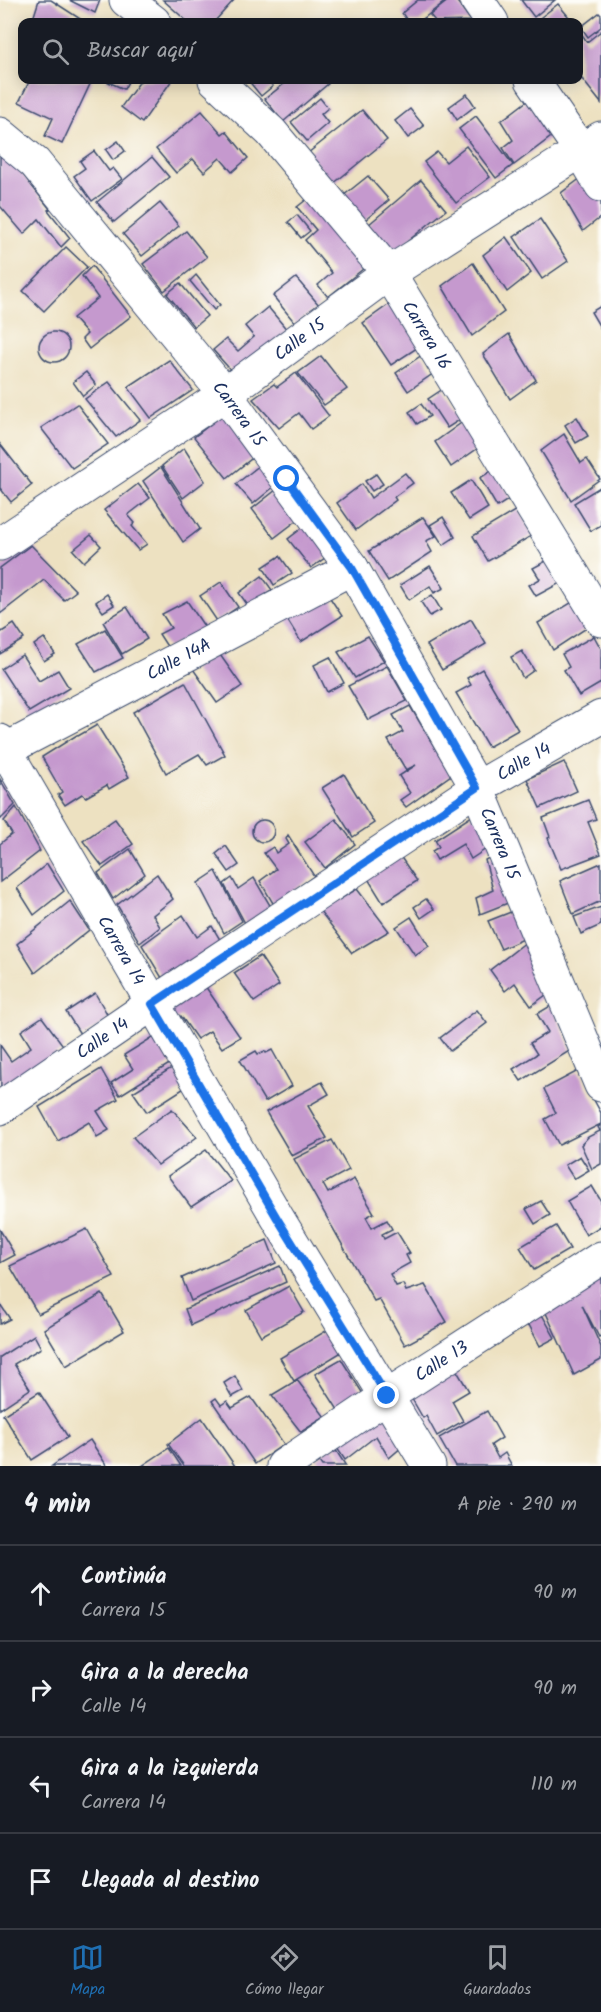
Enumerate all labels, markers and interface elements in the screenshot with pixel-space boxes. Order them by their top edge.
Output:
search box [18,18,583,84]
text: Buscar aquí [87,34,194,69]
icon: search [39,35,72,68]
street label: Carrera 16 [393,296,458,376]
street label: Calle 15 [268,310,334,369]
street label: Carrera 15 [204,375,273,455]
route start [273,465,299,491]
street label: Calle 14A [142,631,217,689]
street label: Calle 14 [491,735,557,790]
street label: Carrera 15 [471,803,527,886]
street label: Carrera 14 [89,911,152,991]
street label: Calle 14 [71,1011,136,1068]
street label: Calle 13 [409,1334,475,1391]
route end [373,1382,399,1408]
text: 4 min [24,1484,91,1526]
text: A pie · 290 m [457,1489,577,1521]
text: Continúa [81,1560,166,1595]
icon: ahead [24,1577,57,1610]
text: 90 m [533,1577,577,1609]
text: Carrera 15 [81,1595,166,1627]
text: Gira a la derecha [81,1656,248,1691]
icon: right [24,1673,57,1706]
text: 90 m [533,1673,577,1705]
text: Calle 14 [81,1691,146,1723]
text: Gira a la izquierda [81,1752,259,1787]
icon: left [24,1769,57,1802]
text: 110 m [531,1769,577,1801]
text: Carrera 14 [81,1787,166,1819]
text: Llegada al destino [81,1864,259,1899]
icon: arrive [24,1865,57,1898]
tab: Mapa [70,1941,105,2002]
tab: Cómo llegar [245,1941,324,2002]
tab: Guardados [463,1941,531,2002]

